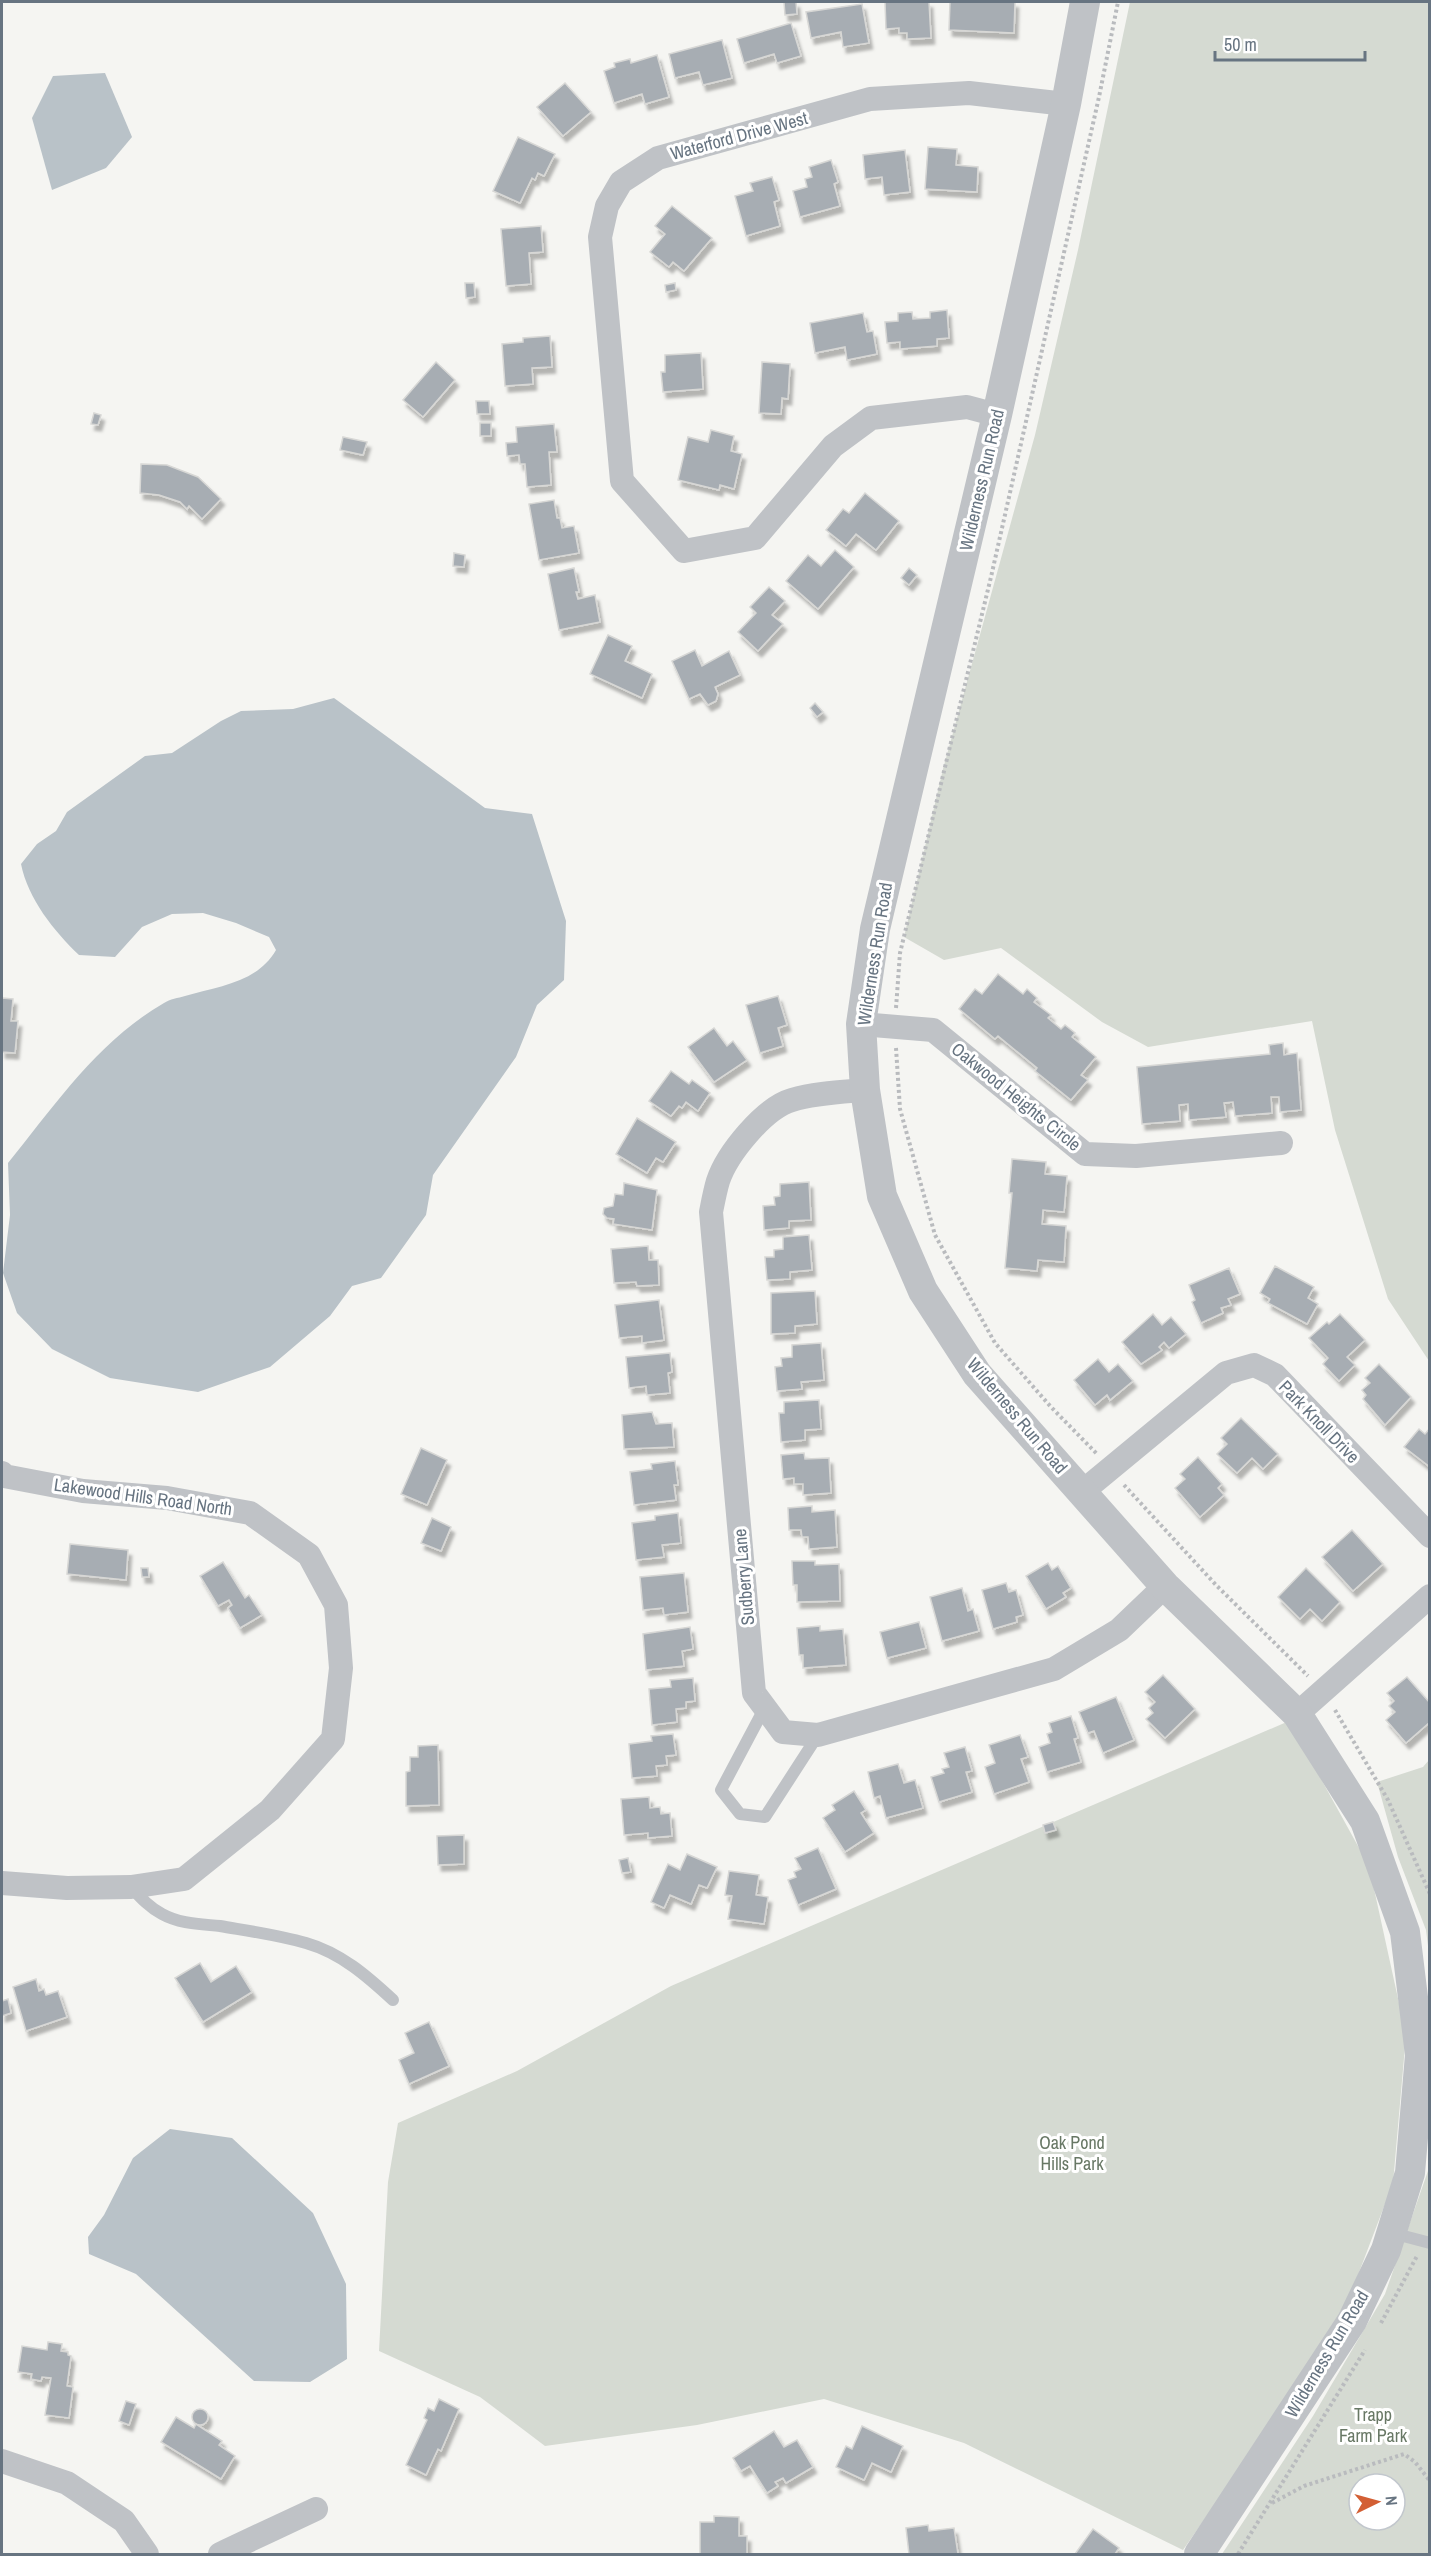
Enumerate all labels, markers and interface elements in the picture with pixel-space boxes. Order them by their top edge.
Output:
scale bar [1215,24,1365,62]
text: 50 m [1224,32,1257,57]
street label: Waterford Drive West [667,105,810,166]
street label: Wilderness Run Road [953,407,1010,553]
street label: Wilderness Run Road [851,881,898,1027]
street label: Oakwood Heights Circle [946,1037,1086,1157]
street label: Wilderness Run Road [961,1352,1073,1479]
street label: Park Knoll Drive [1273,1375,1365,1469]
street label: Lakewood Hills Road North [52,1472,234,1521]
street label: Sudberry Lane [727,1528,760,1626]
park label: Oak Pond Hills Park [1039,2130,1105,2176]
street label: Wilderness Run Road [1279,2285,1374,2422]
park label: Trapp Farm Park [1339,2402,1408,2448]
north arrow [1347,2472,1407,2532]
text: N [1381,2495,1403,2506]

